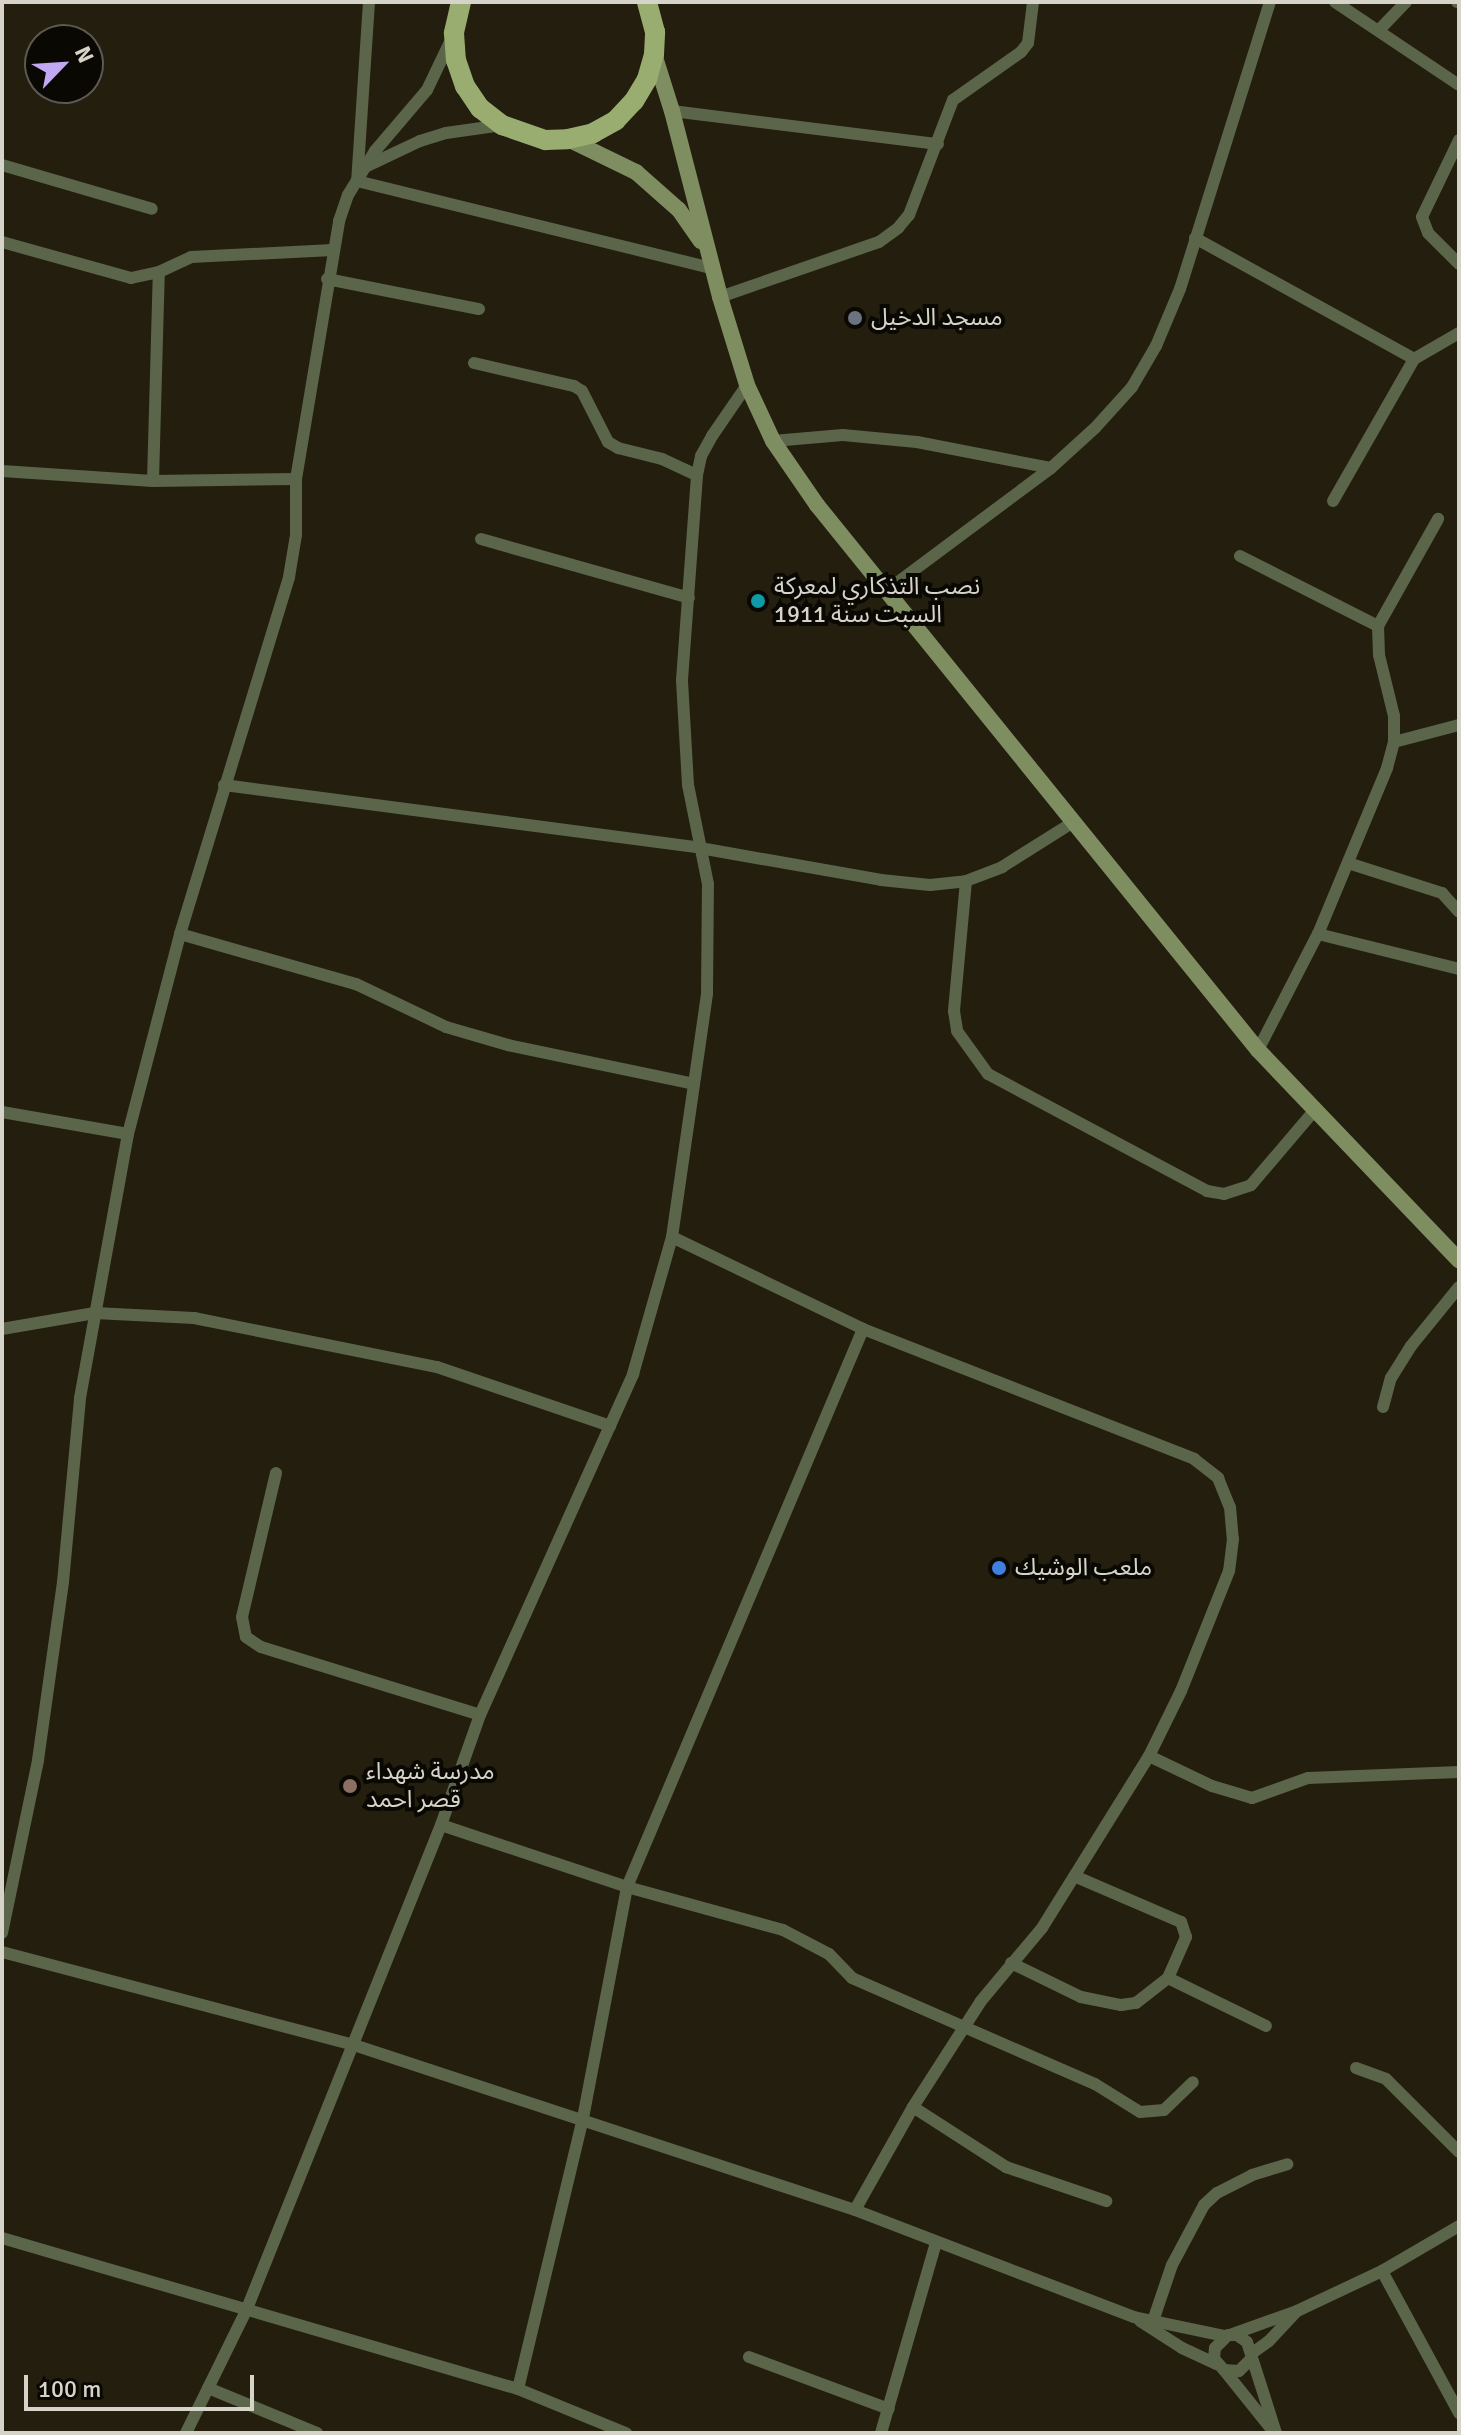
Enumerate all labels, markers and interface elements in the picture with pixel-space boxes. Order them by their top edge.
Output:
north arrow [24,24,104,104]
text: N [69,42,100,67]
place label: مسجد الدخيل [871,304,1003,332]
marker: مسجد الدخيل [846,309,864,327]
place label: نصب التذكاري لمعركة السبت سنة 1911 [774,573,980,629]
marker: نصب التذكاري لمعركة السبت سنة 1911 [749,592,767,610]
place label: ملعب الوشيك [1015,1554,1152,1582]
marker: ملعب الوشيك [990,1559,1008,1577]
place label: مدرسة شهداء قصر احمد [366,1758,495,1814]
marker: مدرسة شهداء قصر احمد [341,1777,359,1795]
scale bar [28,2359,258,2409]
text: 100 m [38,2374,101,2404]

